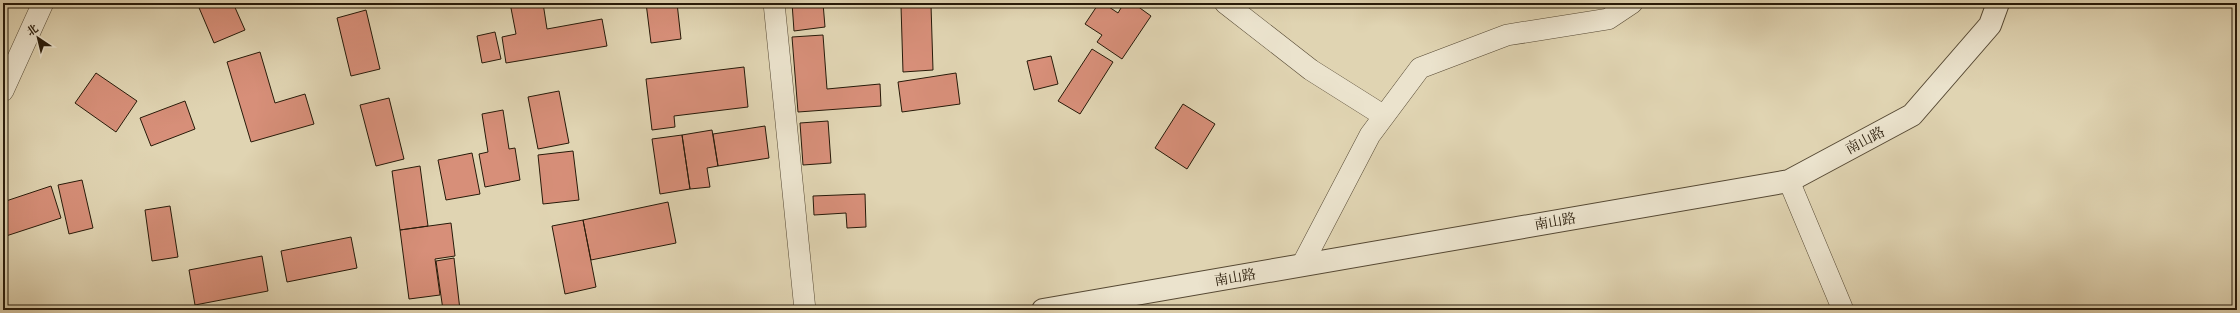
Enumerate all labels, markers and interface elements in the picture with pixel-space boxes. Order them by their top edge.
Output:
north arrow [18,18,58,58]
text: 北 [24,22,41,40]
street label: 南山路 [1843,123,1888,159]
street label: 南山路 [1533,209,1577,234]
street label: 南山路 [1213,265,1257,290]

